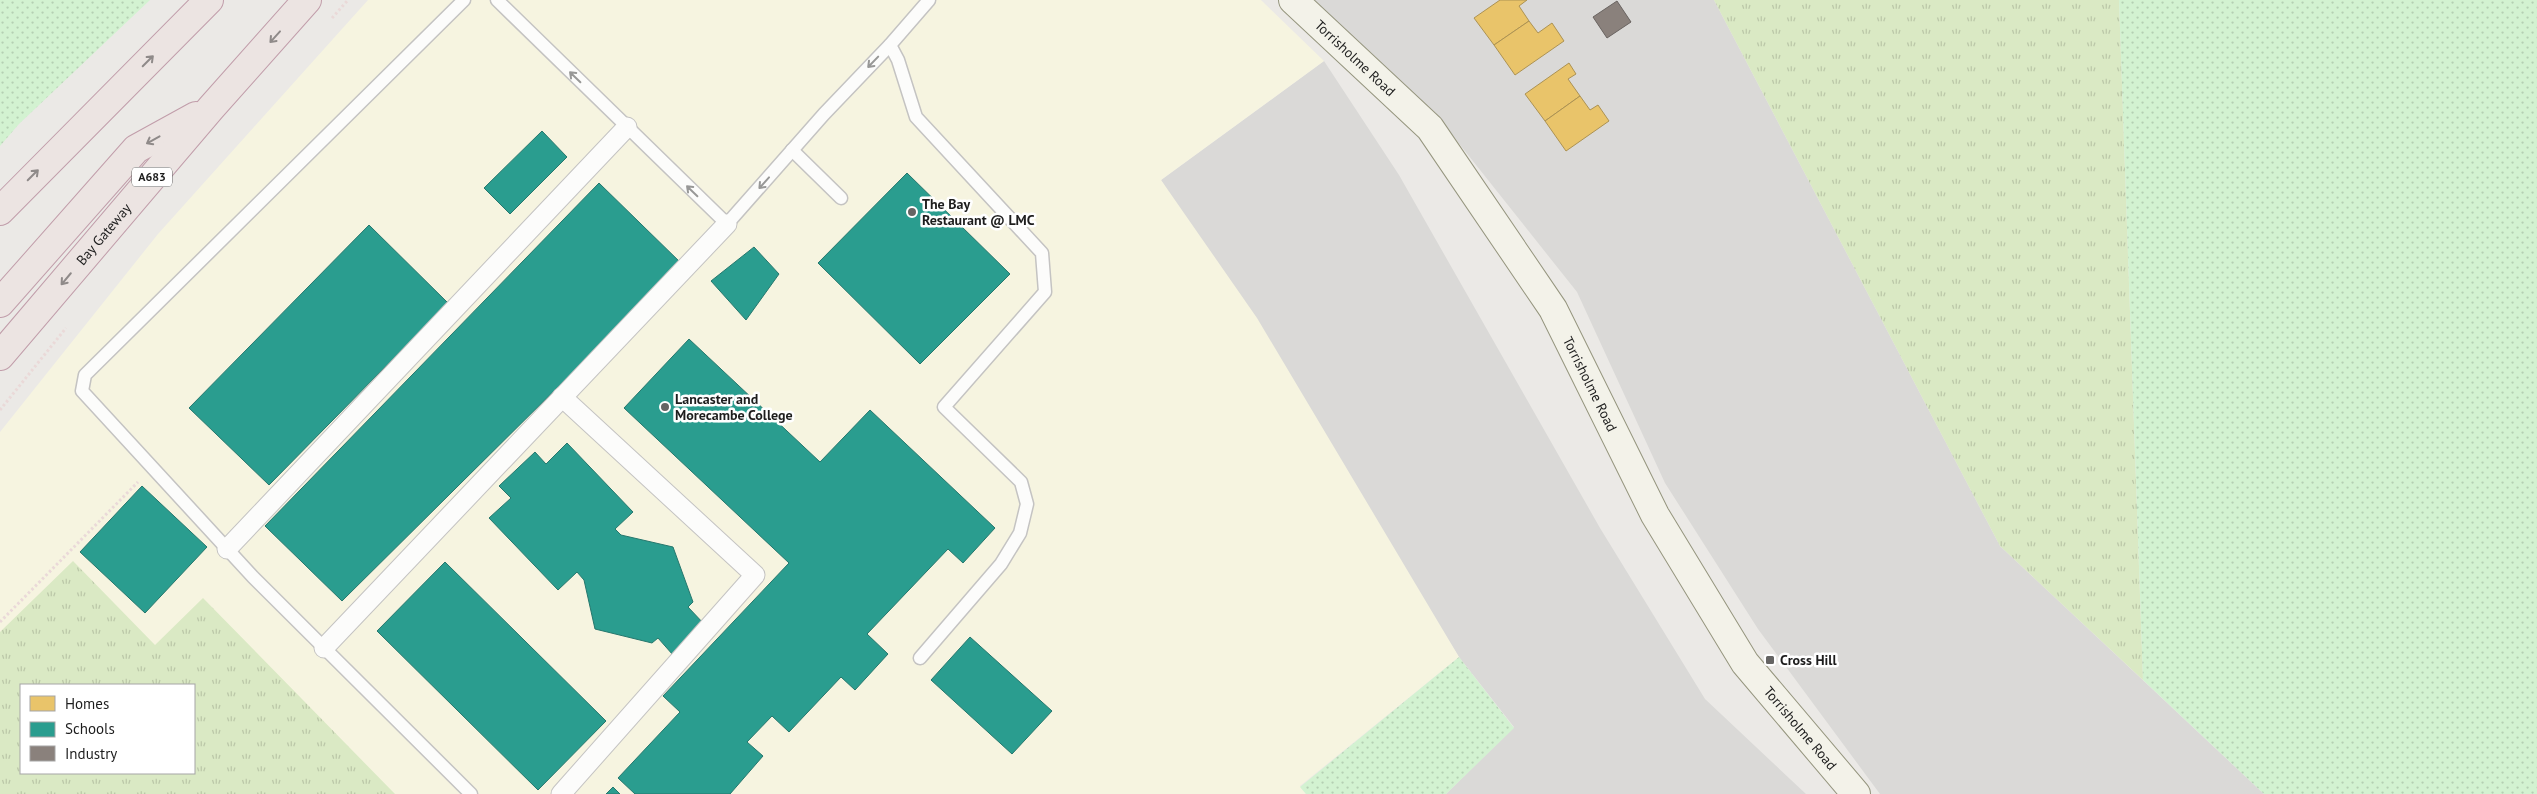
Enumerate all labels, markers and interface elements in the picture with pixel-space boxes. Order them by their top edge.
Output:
street label: Torrisholme Road [1311,16,1399,100]
one-way arrow [269,30,281,43]
one-way arrow [142,55,155,67]
one-way arrow [866,56,879,68]
one-way arrow [569,71,582,83]
one-way arrow [145,135,160,145]
road number: A683 [132,168,172,186]
one-way arrow [27,169,39,182]
one-way arrow [759,176,770,189]
one-way arrow [686,185,698,197]
place label: The Bay Restaurant @ LMC [922,195,1035,229]
street label: Bay Gateway [72,199,135,269]
marker: The Bay Restaurant @ LMC [906,206,918,218]
one-way arrow [60,272,71,285]
street label: Torrisholme Road [1559,333,1621,435]
place label: Lancaster and Morecambe College [675,390,793,424]
marker: Lancaster and Morecambe College [659,401,671,413]
place label: Cross Hill [1780,651,1837,669]
marker: Cross Hill [1764,654,1776,666]
street label: Torrisholme Road [1760,683,1841,774]
legend [20,684,195,774]
text: Homes [65,694,109,713]
text: Schools [65,719,115,738]
text: Industry [65,744,117,763]

